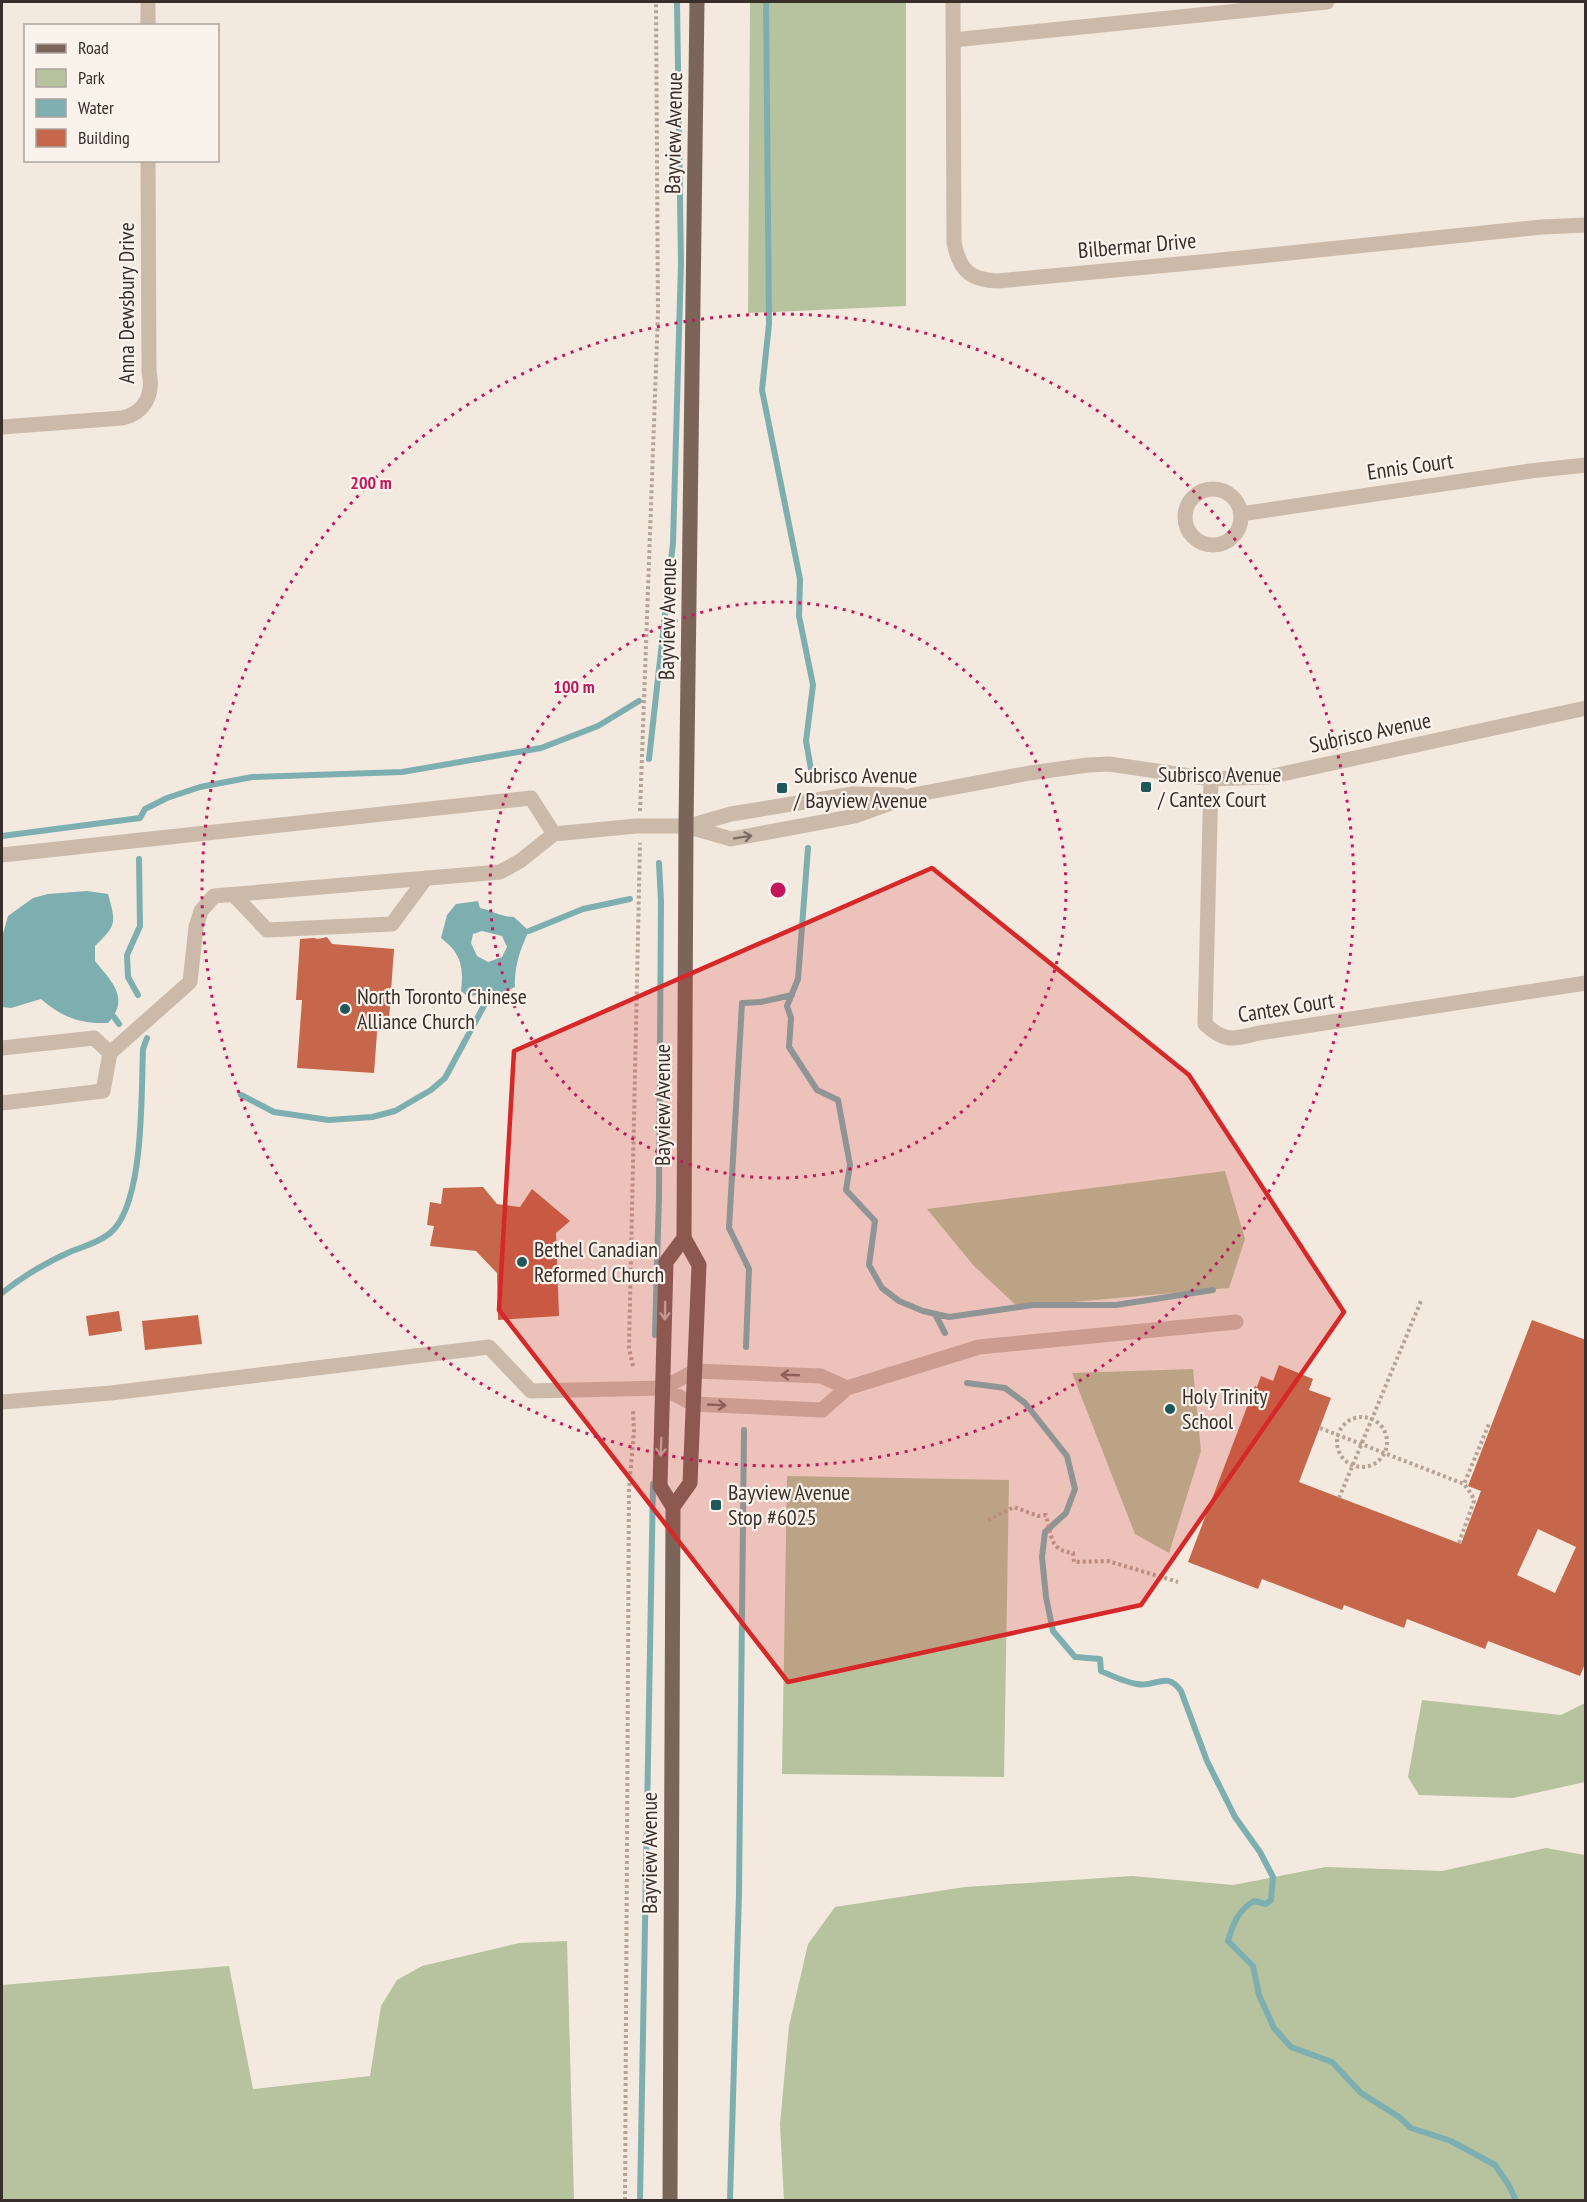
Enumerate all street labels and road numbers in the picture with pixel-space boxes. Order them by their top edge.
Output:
street label: Bayview Avenue [658,72,688,194]
street label: Anna Dewsbury Drive [112,222,140,384]
street label: Bilbermar Drive [1077,226,1197,264]
street label: Ennis Court [1365,446,1455,486]
street label: Bayview Avenue [652,558,682,680]
street label: Subrisco Avenue [1307,705,1433,759]
street label: Cantex Court [1236,986,1336,1028]
street label: Bayview Avenue [648,1044,676,1166]
street label: Bayview Avenue [635,1792,663,1914]

